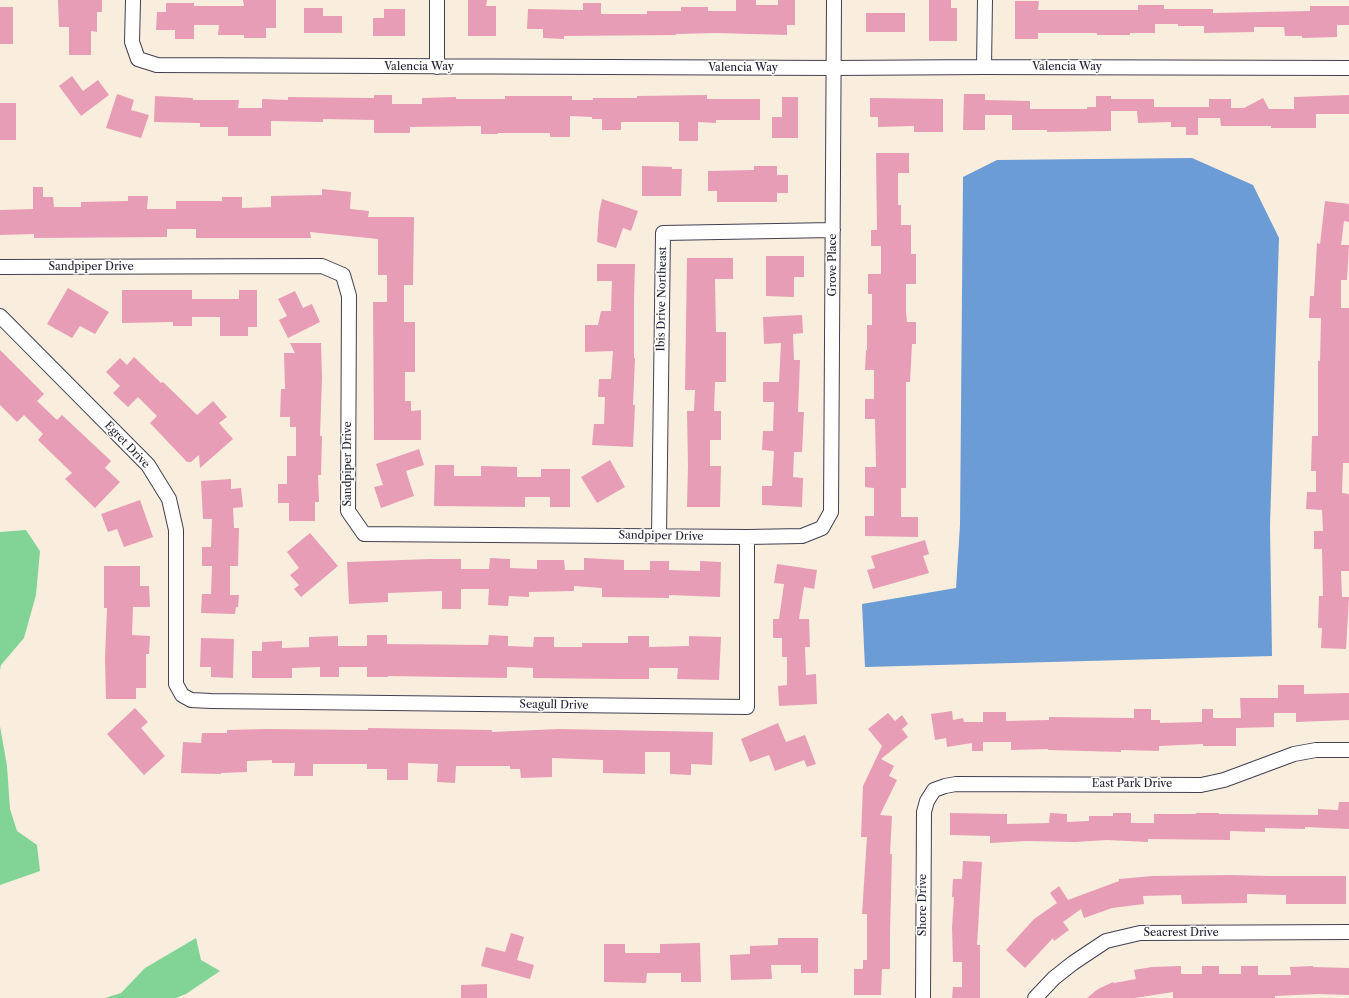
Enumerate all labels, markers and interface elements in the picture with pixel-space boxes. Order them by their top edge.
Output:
street label: Valencia Way [384,60,454,74]
street label: Valencia Way [1032,60,1102,74]
street label: Valencia Way [708,61,778,75]
street label: Grove Place [826,234,840,296]
street label: Ibis Drive Northeast [654,246,670,352]
street label: Sandpiper Drive [48,260,134,274]
street label: Egret Drive [102,419,152,471]
street label: Sandpiper Drive [341,421,355,507]
street label: Sandpiper Drive [618,529,704,543]
street label: Seagull Drive [519,698,589,712]
street label: East Park Drive [1092,777,1172,791]
street label: Shore Drive [916,874,930,936]
street label: Seacrest Drive [1143,926,1219,940]

